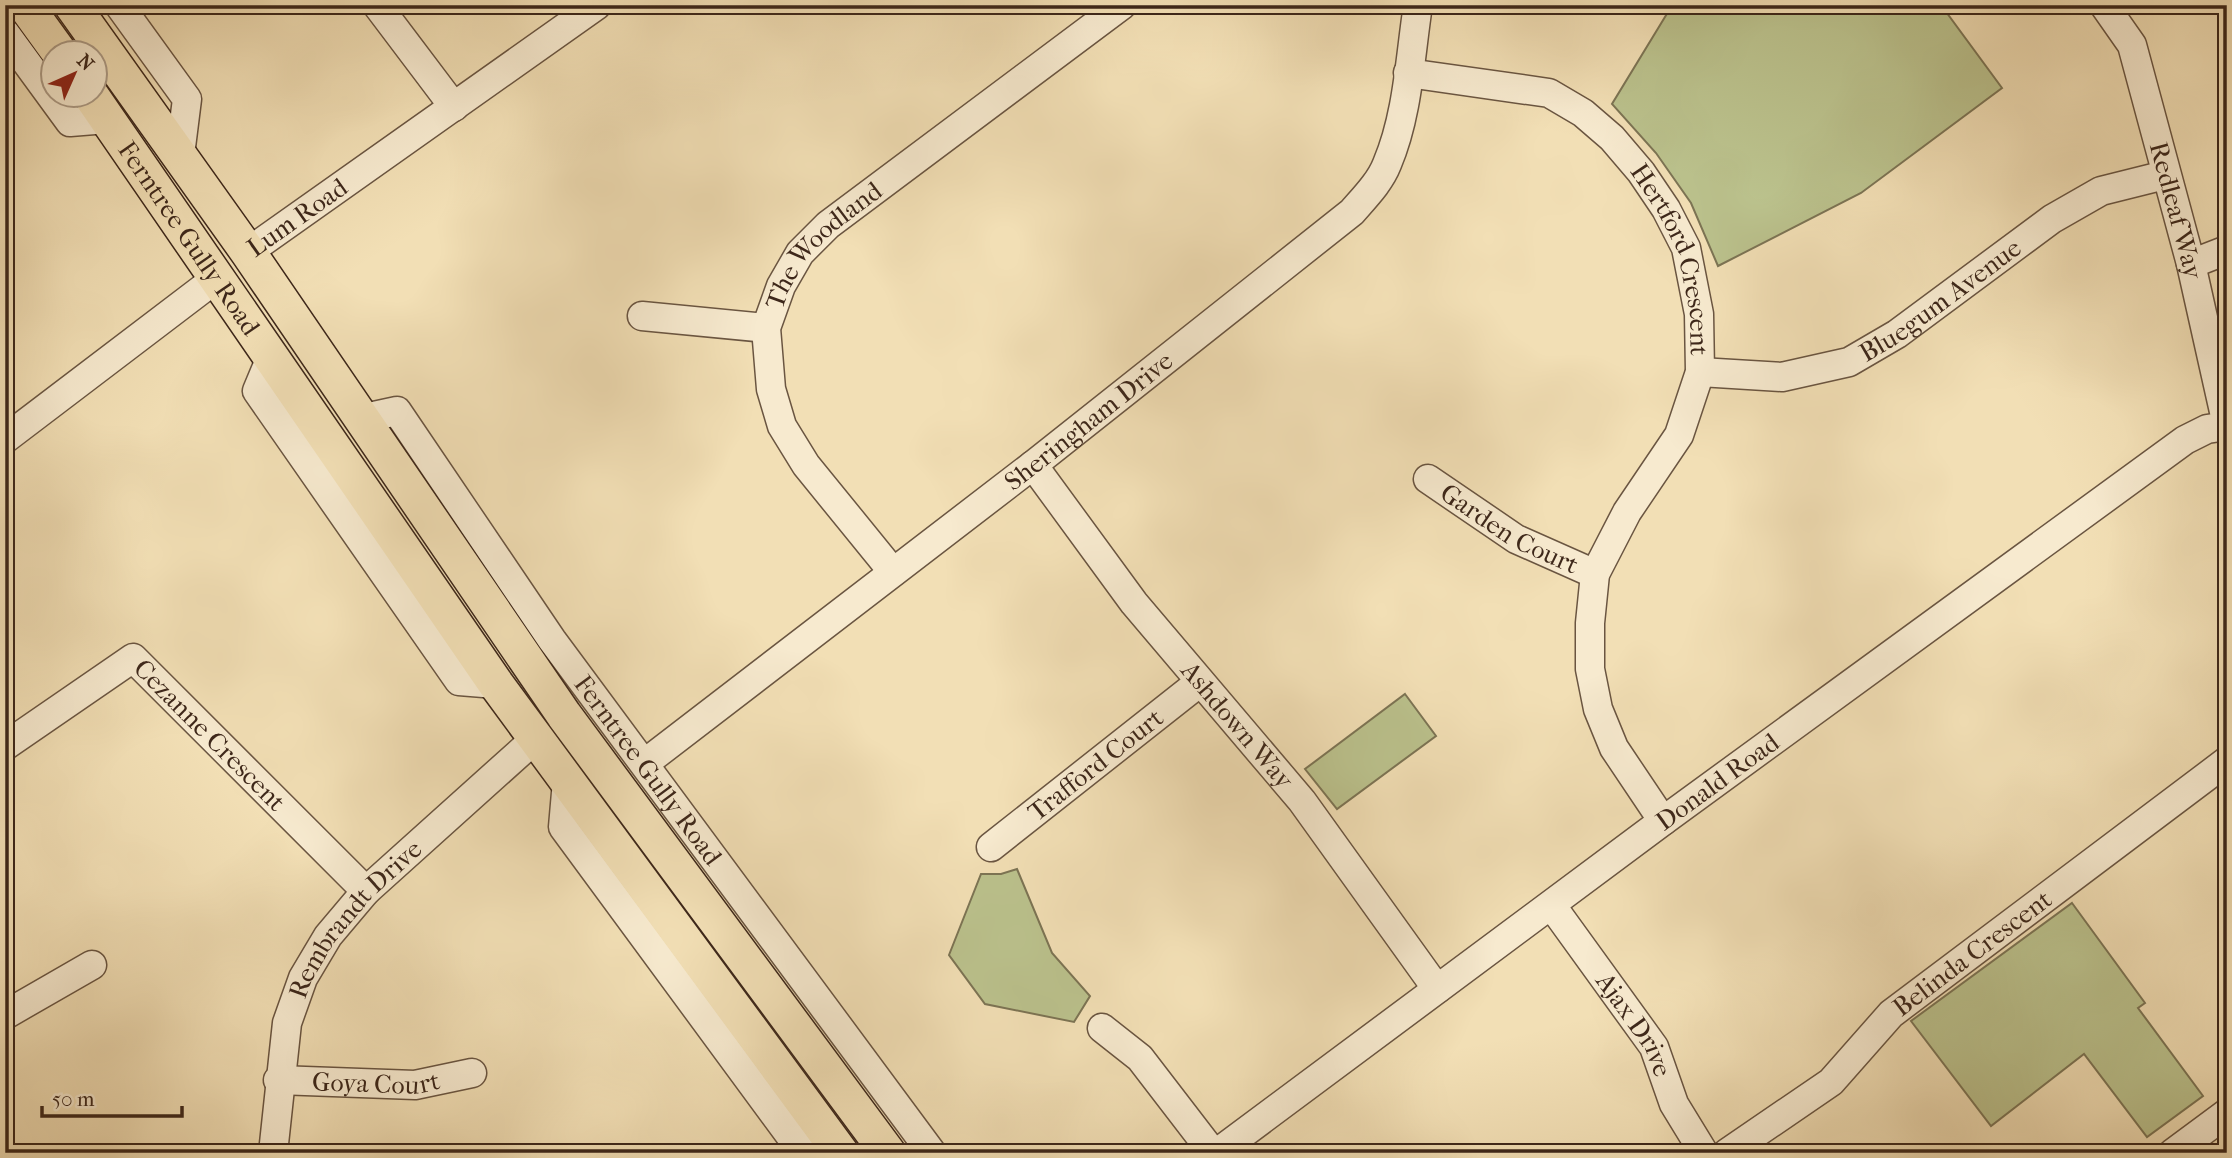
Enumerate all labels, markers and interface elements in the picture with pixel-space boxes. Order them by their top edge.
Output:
north arrow [38,38,108,108]
text: N [72,50,99,76]
street label: Ferntree Gully Road [112,135,267,342]
street label: Redleaf Way [2143,138,2210,283]
street label: Hertford Crescent [1624,157,1715,357]
street label: Lum Road [241,171,354,263]
street label: The Woodland [759,174,888,313]
street label: Bluegum Avenue [1854,232,2027,368]
street label: Sheringham Drive [998,345,1179,497]
street label: Garden Court [1435,477,1584,581]
street label: Cezanne Crescent [128,653,293,818]
street label: Ashdown Way [1174,654,1301,796]
street label: Ferntree Gully Road [568,669,729,872]
street label: Trafford Court [1022,701,1170,827]
street label: Donald Road [1650,726,1785,837]
street label: Rembrandt Drive [282,833,428,1002]
street label: Belinda Crescent [1887,883,2058,1023]
street label: Ajax Drive [1589,966,1679,1081]
street label: Goya Court [312,1065,443,1101]
scale bar [42,1074,182,1118]
text: 50 m [52,1087,95,1111]

